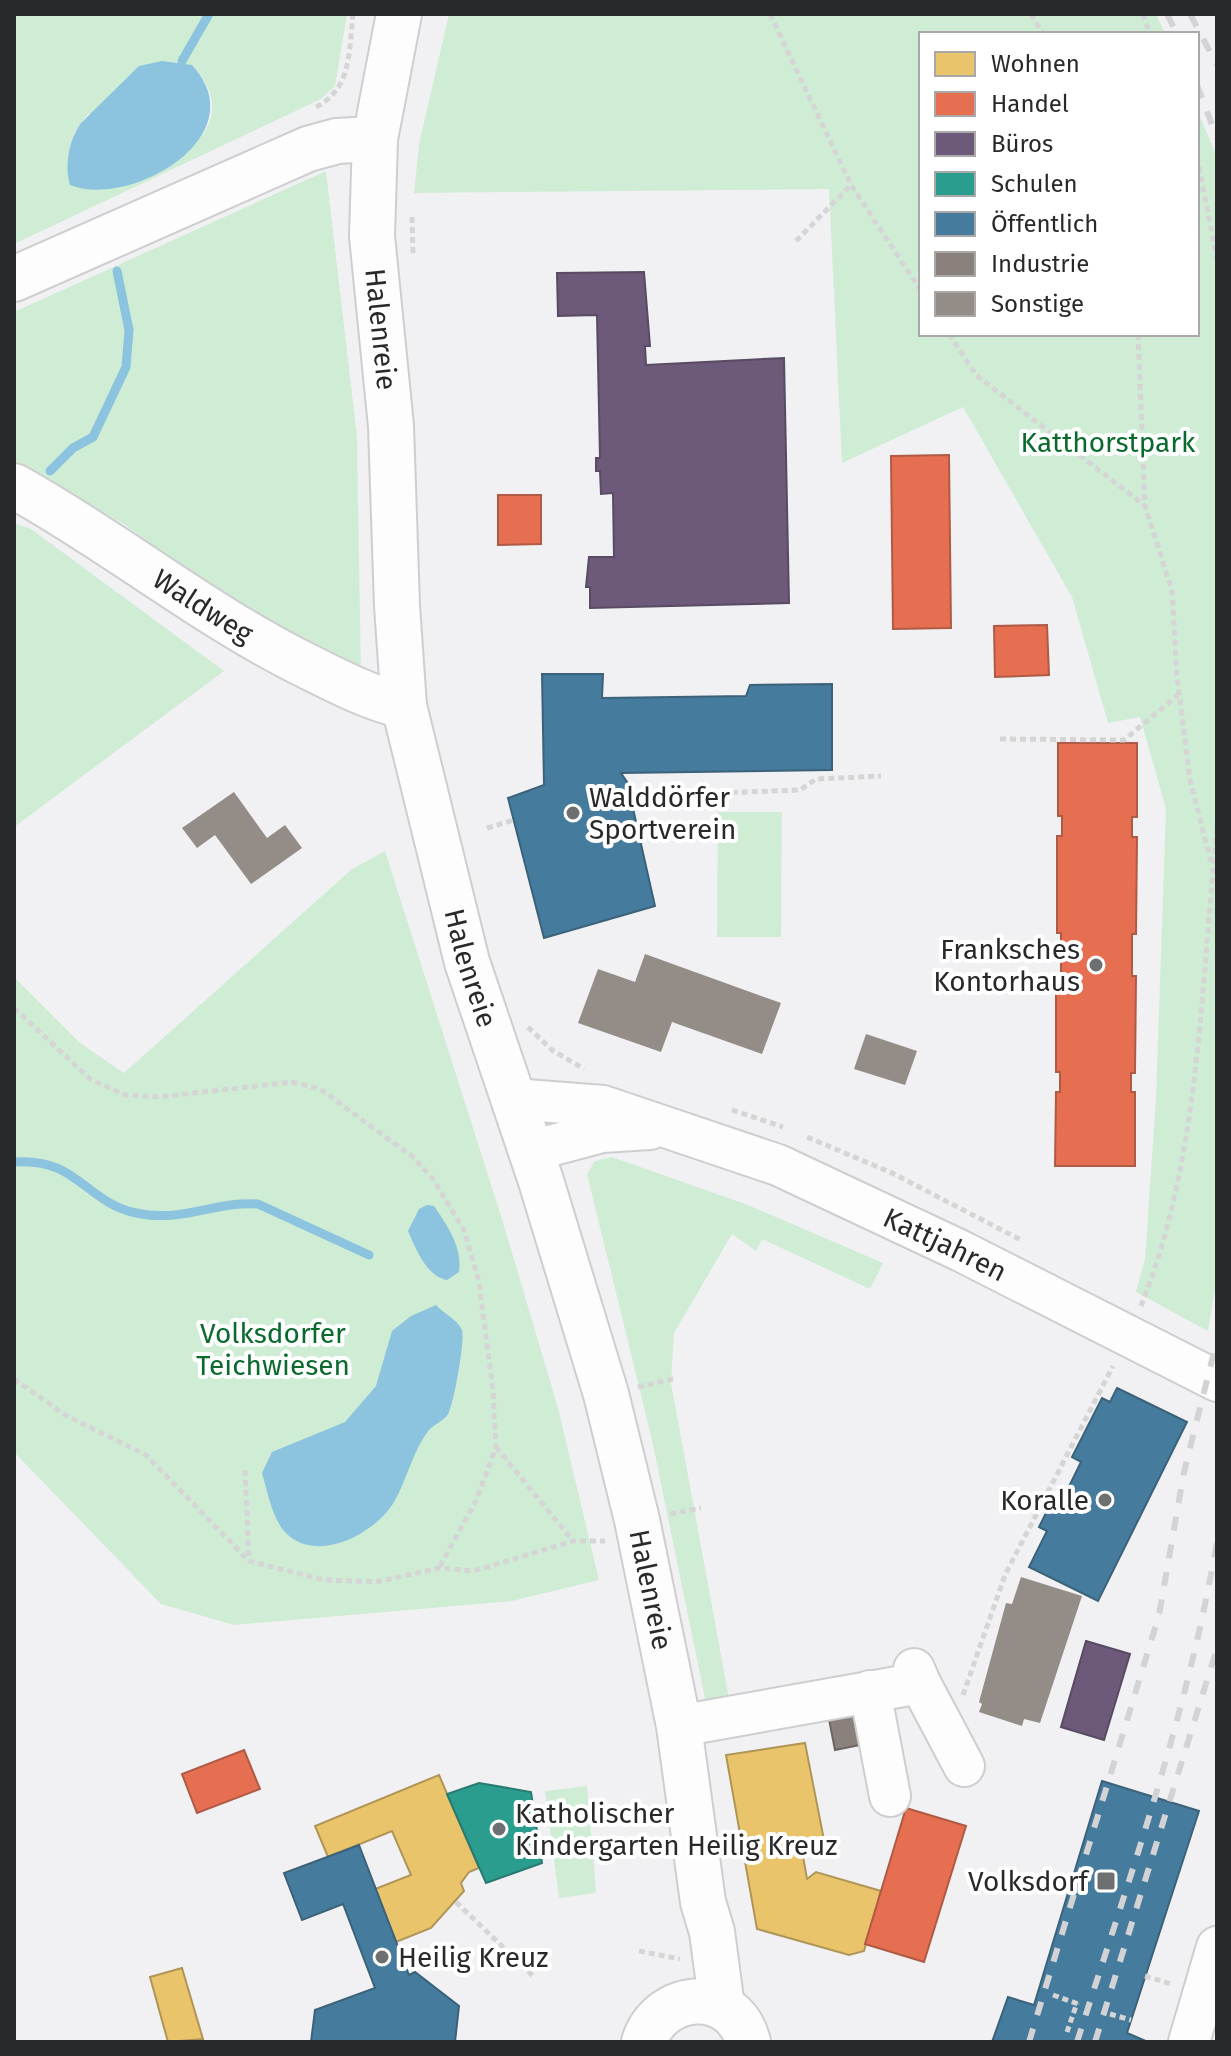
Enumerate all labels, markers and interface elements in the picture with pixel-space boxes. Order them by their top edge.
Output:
legend [919,32,1199,336]
text: Wohnen [991,50,1080,78]
text: Handel [991,90,1069,118]
text: Büros [991,130,1053,158]
text: Schulen [991,170,1078,198]
text: Öffentlich [991,210,1098,238]
text: Industrie [991,250,1089,278]
street label: Halenreie [359,267,404,392]
text: Sonstige [991,290,1084,318]
park label: Katthorstpark [1021,426,1196,459]
street label: Waldweg [147,562,259,650]
place label: Walddörfer Sportverein [589,781,736,846]
marker: Walddörfer Sportverein [564,804,582,822]
street label: Halenreie [438,905,504,1032]
place label: Franksches Kontorhaus [933,933,1080,998]
marker: Franksches Kontorhaus [1087,956,1105,974]
street label: Kattjahren [878,1201,1012,1288]
park label: Volksdorfer Teichwiesen [196,1317,350,1382]
place label: Koralle [1000,1484,1089,1517]
marker: Koralle [1096,1491,1114,1509]
street label: Halenreie [623,1527,680,1653]
place label: Katholischer Kindergarten Heilig Kreuz [515,1797,838,1862]
marker: Katholischer Kindergarten Heilig Kreuz [490,1820,508,1838]
place label: Volksdorf [968,1865,1091,1898]
marker: Volksdorf [1095,1870,1117,1892]
place label: Heilig Kreuz [398,1941,549,1974]
marker: Heilig Kreuz [373,1948,391,1966]

